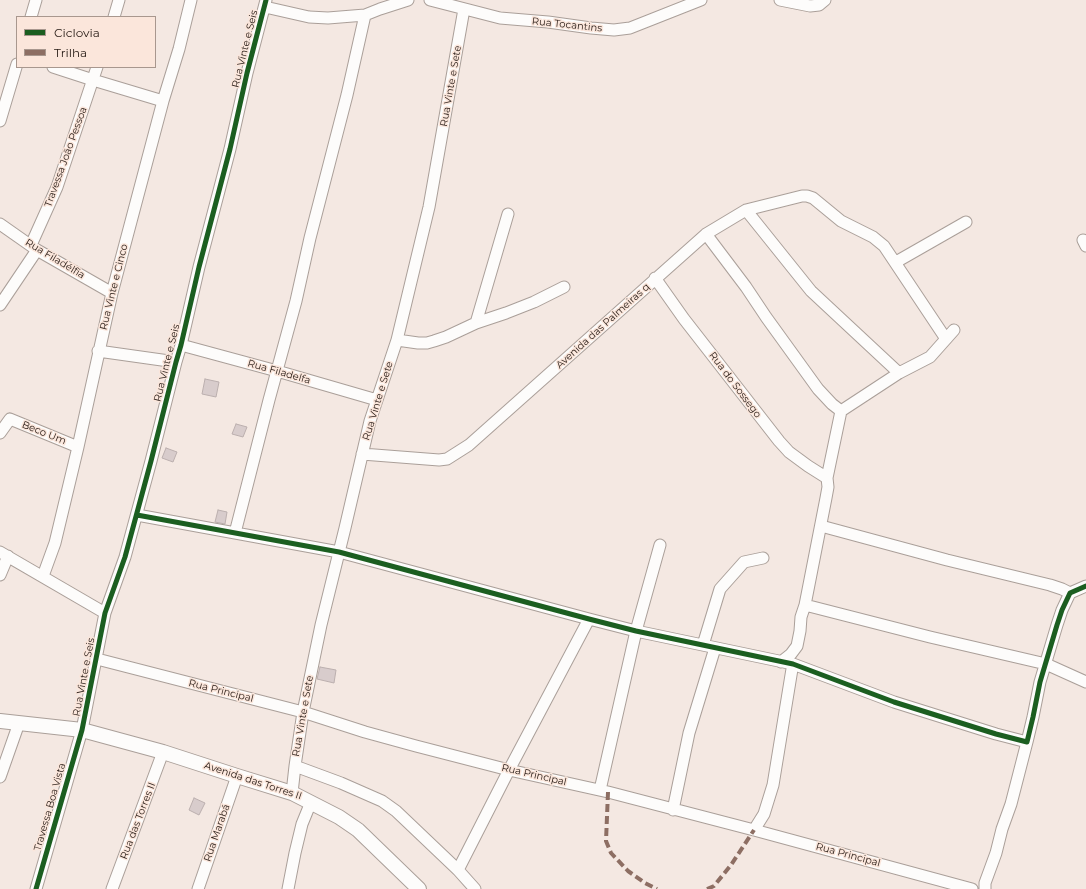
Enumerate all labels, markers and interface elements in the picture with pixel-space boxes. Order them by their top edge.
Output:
street label: Rua Vinte e Seis [230,9,260,89]
street label: Rua Tocantins [531,15,603,35]
legend [16,16,156,68]
text: Ciclovia [54,25,100,40]
text: Trilha [54,45,87,60]
street label: Rua Vinte e Sete [438,45,464,127]
street label: Travessa João Pessoa [42,105,90,209]
street label: Rua Filadélfia [23,236,87,282]
street label: Rua Vinte e Cinco [98,243,130,331]
street label: Avenida das Palmeiras q [554,281,652,371]
street label: Rua Vinte e Seis [152,323,182,403]
street label: Rua do Sossego [706,350,764,420]
street label: Rua Filadelfa [246,357,312,387]
street label: Rua Vinte e Sete [360,360,396,442]
street label: Beco Um [20,419,68,447]
street label: Rua Vinte e Seis [71,637,97,717]
street label: Rua Vinte e Sete [290,675,316,757]
street label: Rua Principal [187,677,255,705]
street label: Avenida das Torres II [203,760,303,802]
street label: Travessa Boa Vista [32,762,68,852]
street label: Rua Principal [500,762,568,788]
street label: Rua das Torres II [118,781,158,861]
street label: Rua Marabá [202,803,232,863]
street label: Rua Principal [814,841,882,869]

